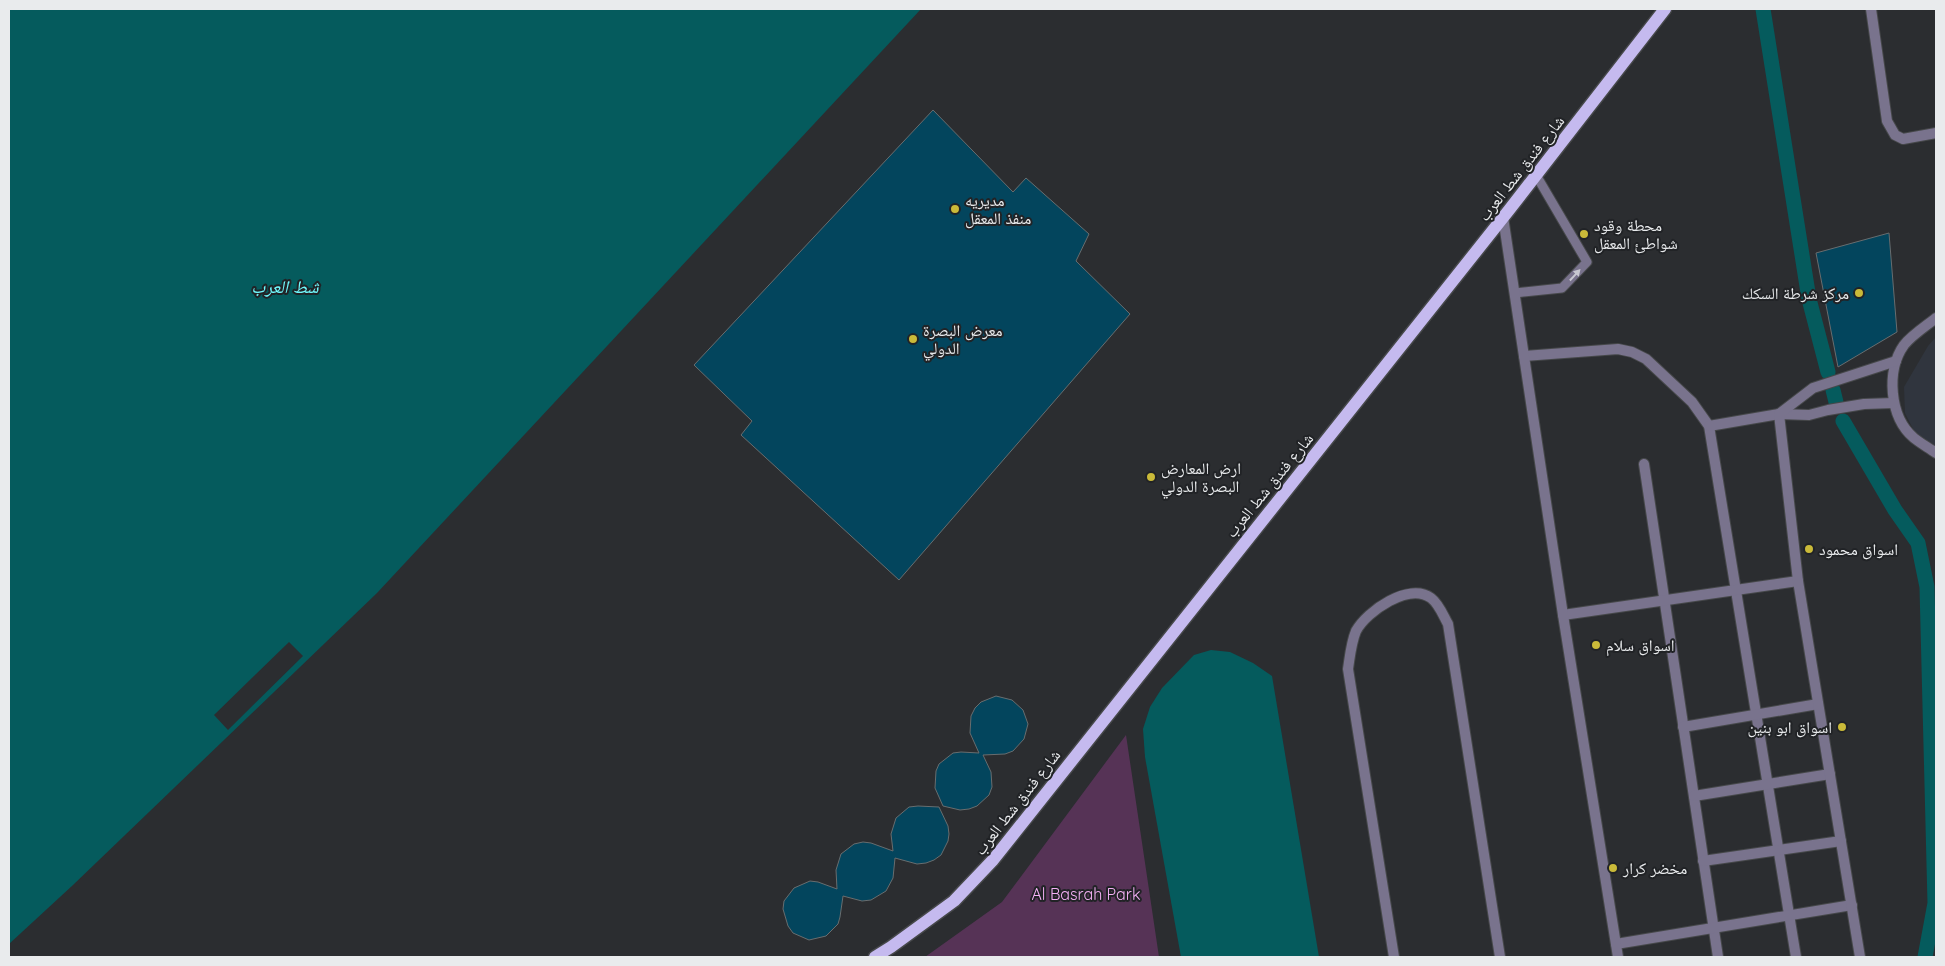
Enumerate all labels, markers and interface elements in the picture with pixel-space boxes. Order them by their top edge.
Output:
street label: شارع فندق شط العرب [1474,111,1569,225]
place label: مديريه منفذ المعقل [965,190,1031,229]
marker: مديريه منفذ المعقل [949,203,961,215]
place label: محطة وقود شواطئ المعقل [1594,215,1678,254]
marker: محطة وقود شواطئ المعقل [1578,228,1590,240]
one-way arrow [1569,269,1581,281]
water label: شط العرب [251,275,320,298]
place label: مركز شرطة السكك [1742,283,1849,303]
marker: مركز شرطة السكك [1853,287,1865,299]
place label: معرض البصرة الدولي [923,320,1003,361]
marker: معرض البصرة الدولي [907,333,919,345]
street label: شارع فندق شط العرب [1221,429,1318,542]
place label: ارض المعارض البصرة الدولي [1161,458,1241,499]
marker: ارض المعارض البصرة الدولي [1145,471,1157,483]
place label: اسواق محمود [1819,539,1898,560]
marker: اسواق محمود [1803,543,1815,555]
place label: اسواق سلام [1606,635,1674,656]
marker: اسواق سلام [1590,639,1602,651]
place label: اسواق ابو بنين [1747,717,1832,738]
marker: اسواق ابو بنين [1836,721,1848,733]
street label: شارع فندق شط العرب [970,745,1065,859]
place label: مخضر كرار [1622,858,1687,878]
marker: مخضر كرار [1607,862,1619,874]
park label: Al Basrah Park [1031,884,1141,904]

